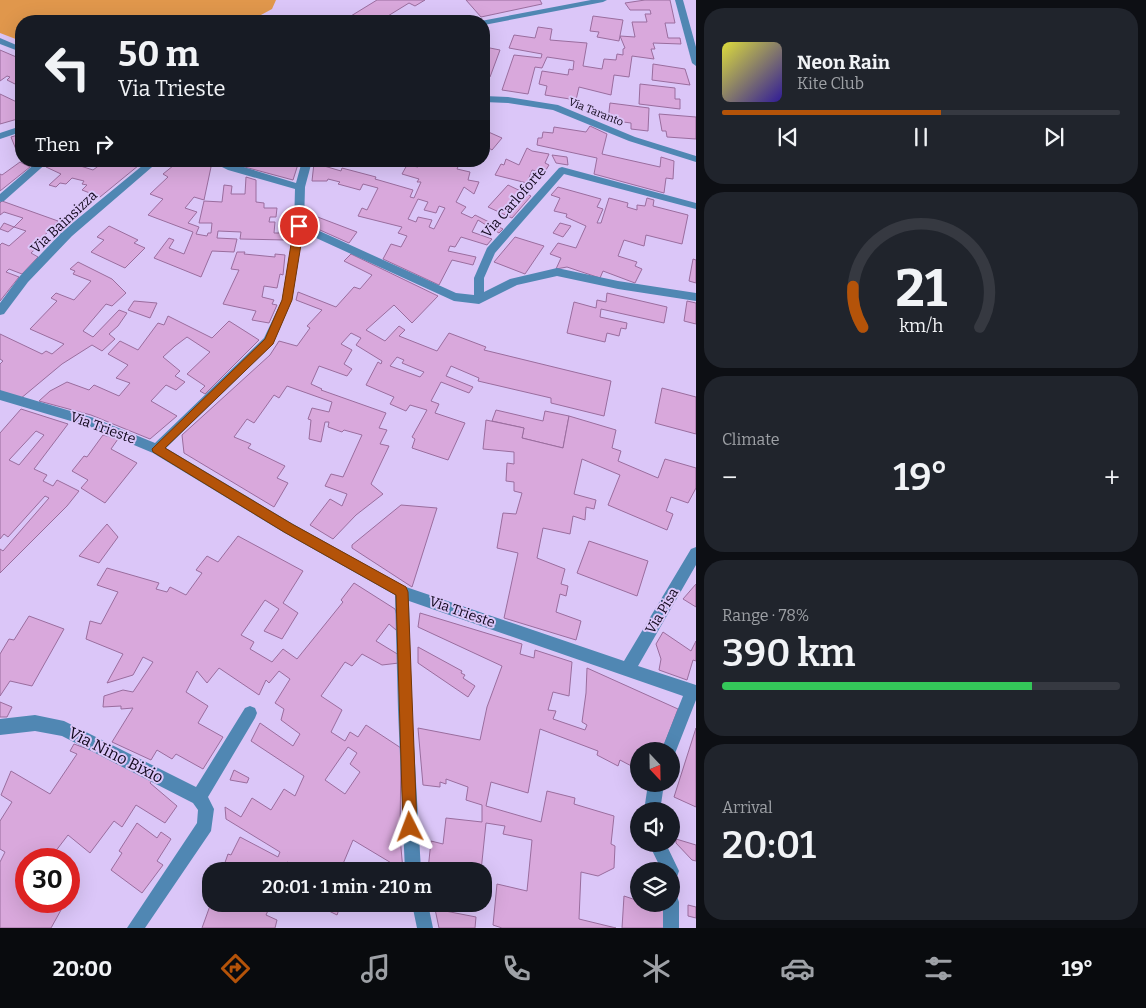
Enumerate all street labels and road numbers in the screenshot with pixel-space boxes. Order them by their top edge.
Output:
street label: Via Taranto [567,95,625,129]
street label: Via Carloforte [478,163,550,241]
street label: Via Bainsizza [27,187,101,257]
street label: Via Trieste [68,408,138,448]
street label: Via Pisa [642,585,682,637]
street label: Via Trieste [427,593,497,631]
street label: Via Nino Bixio [65,723,167,787]

